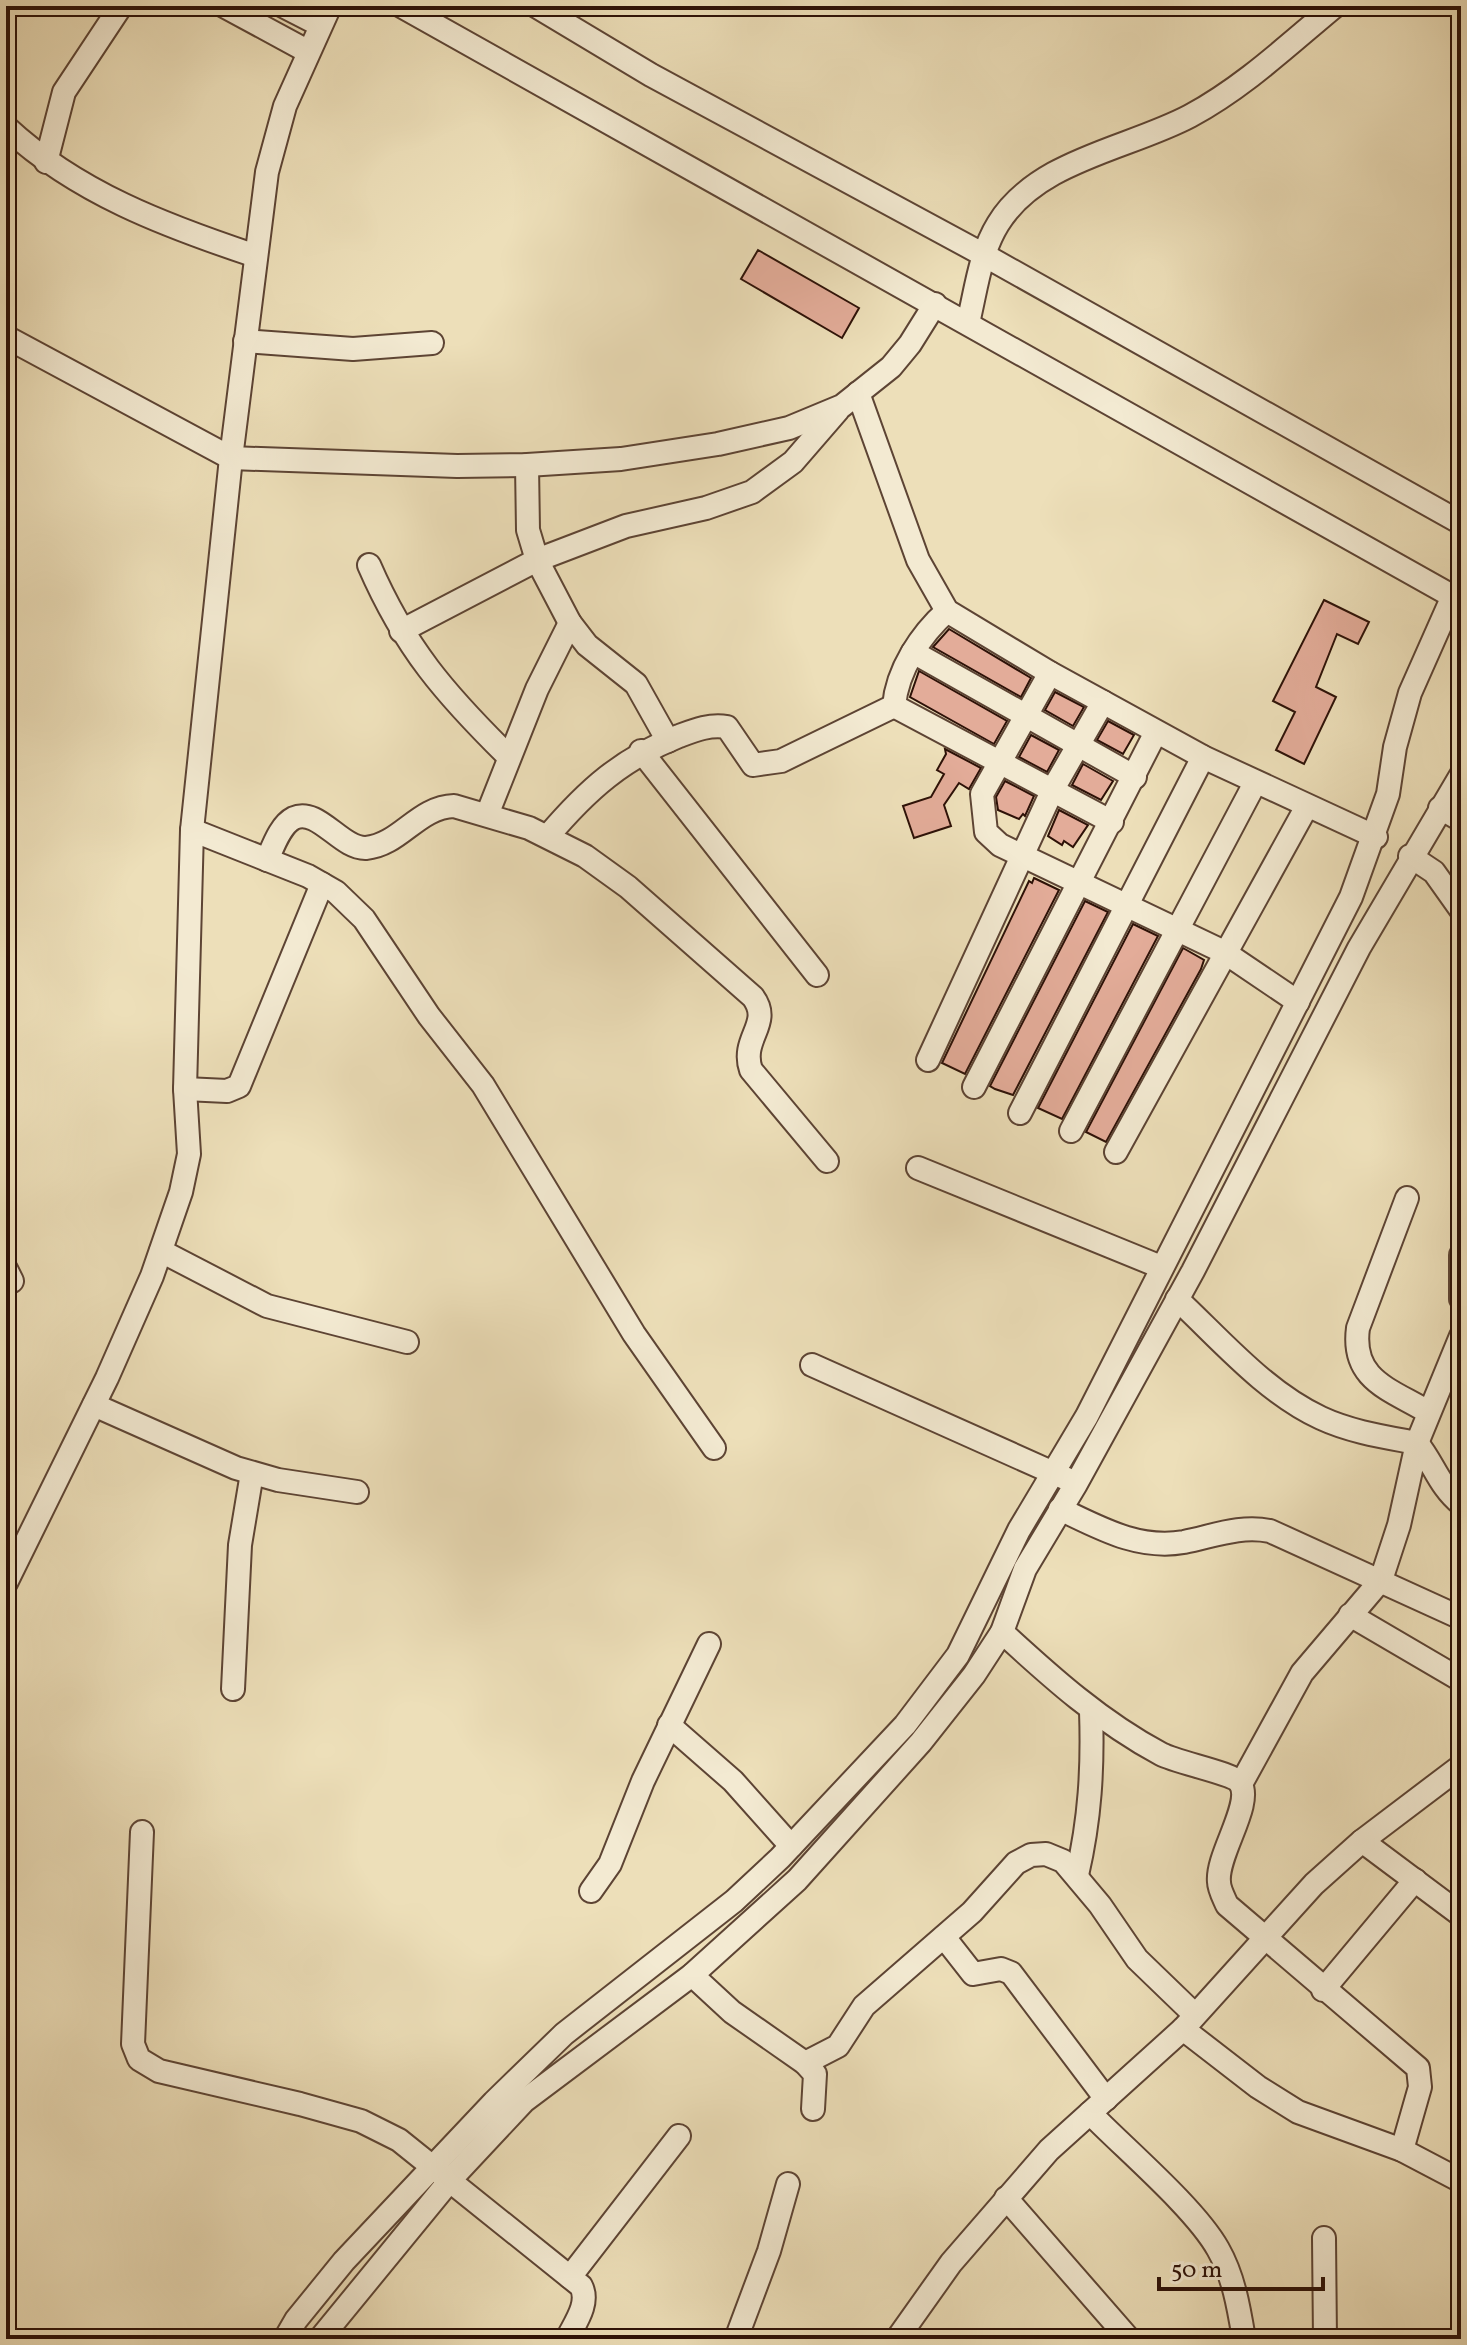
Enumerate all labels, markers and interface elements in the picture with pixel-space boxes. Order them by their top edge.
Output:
scale bar [1159,2241,1323,2291]
text: 50 m [1171,2254,1223,2288]

